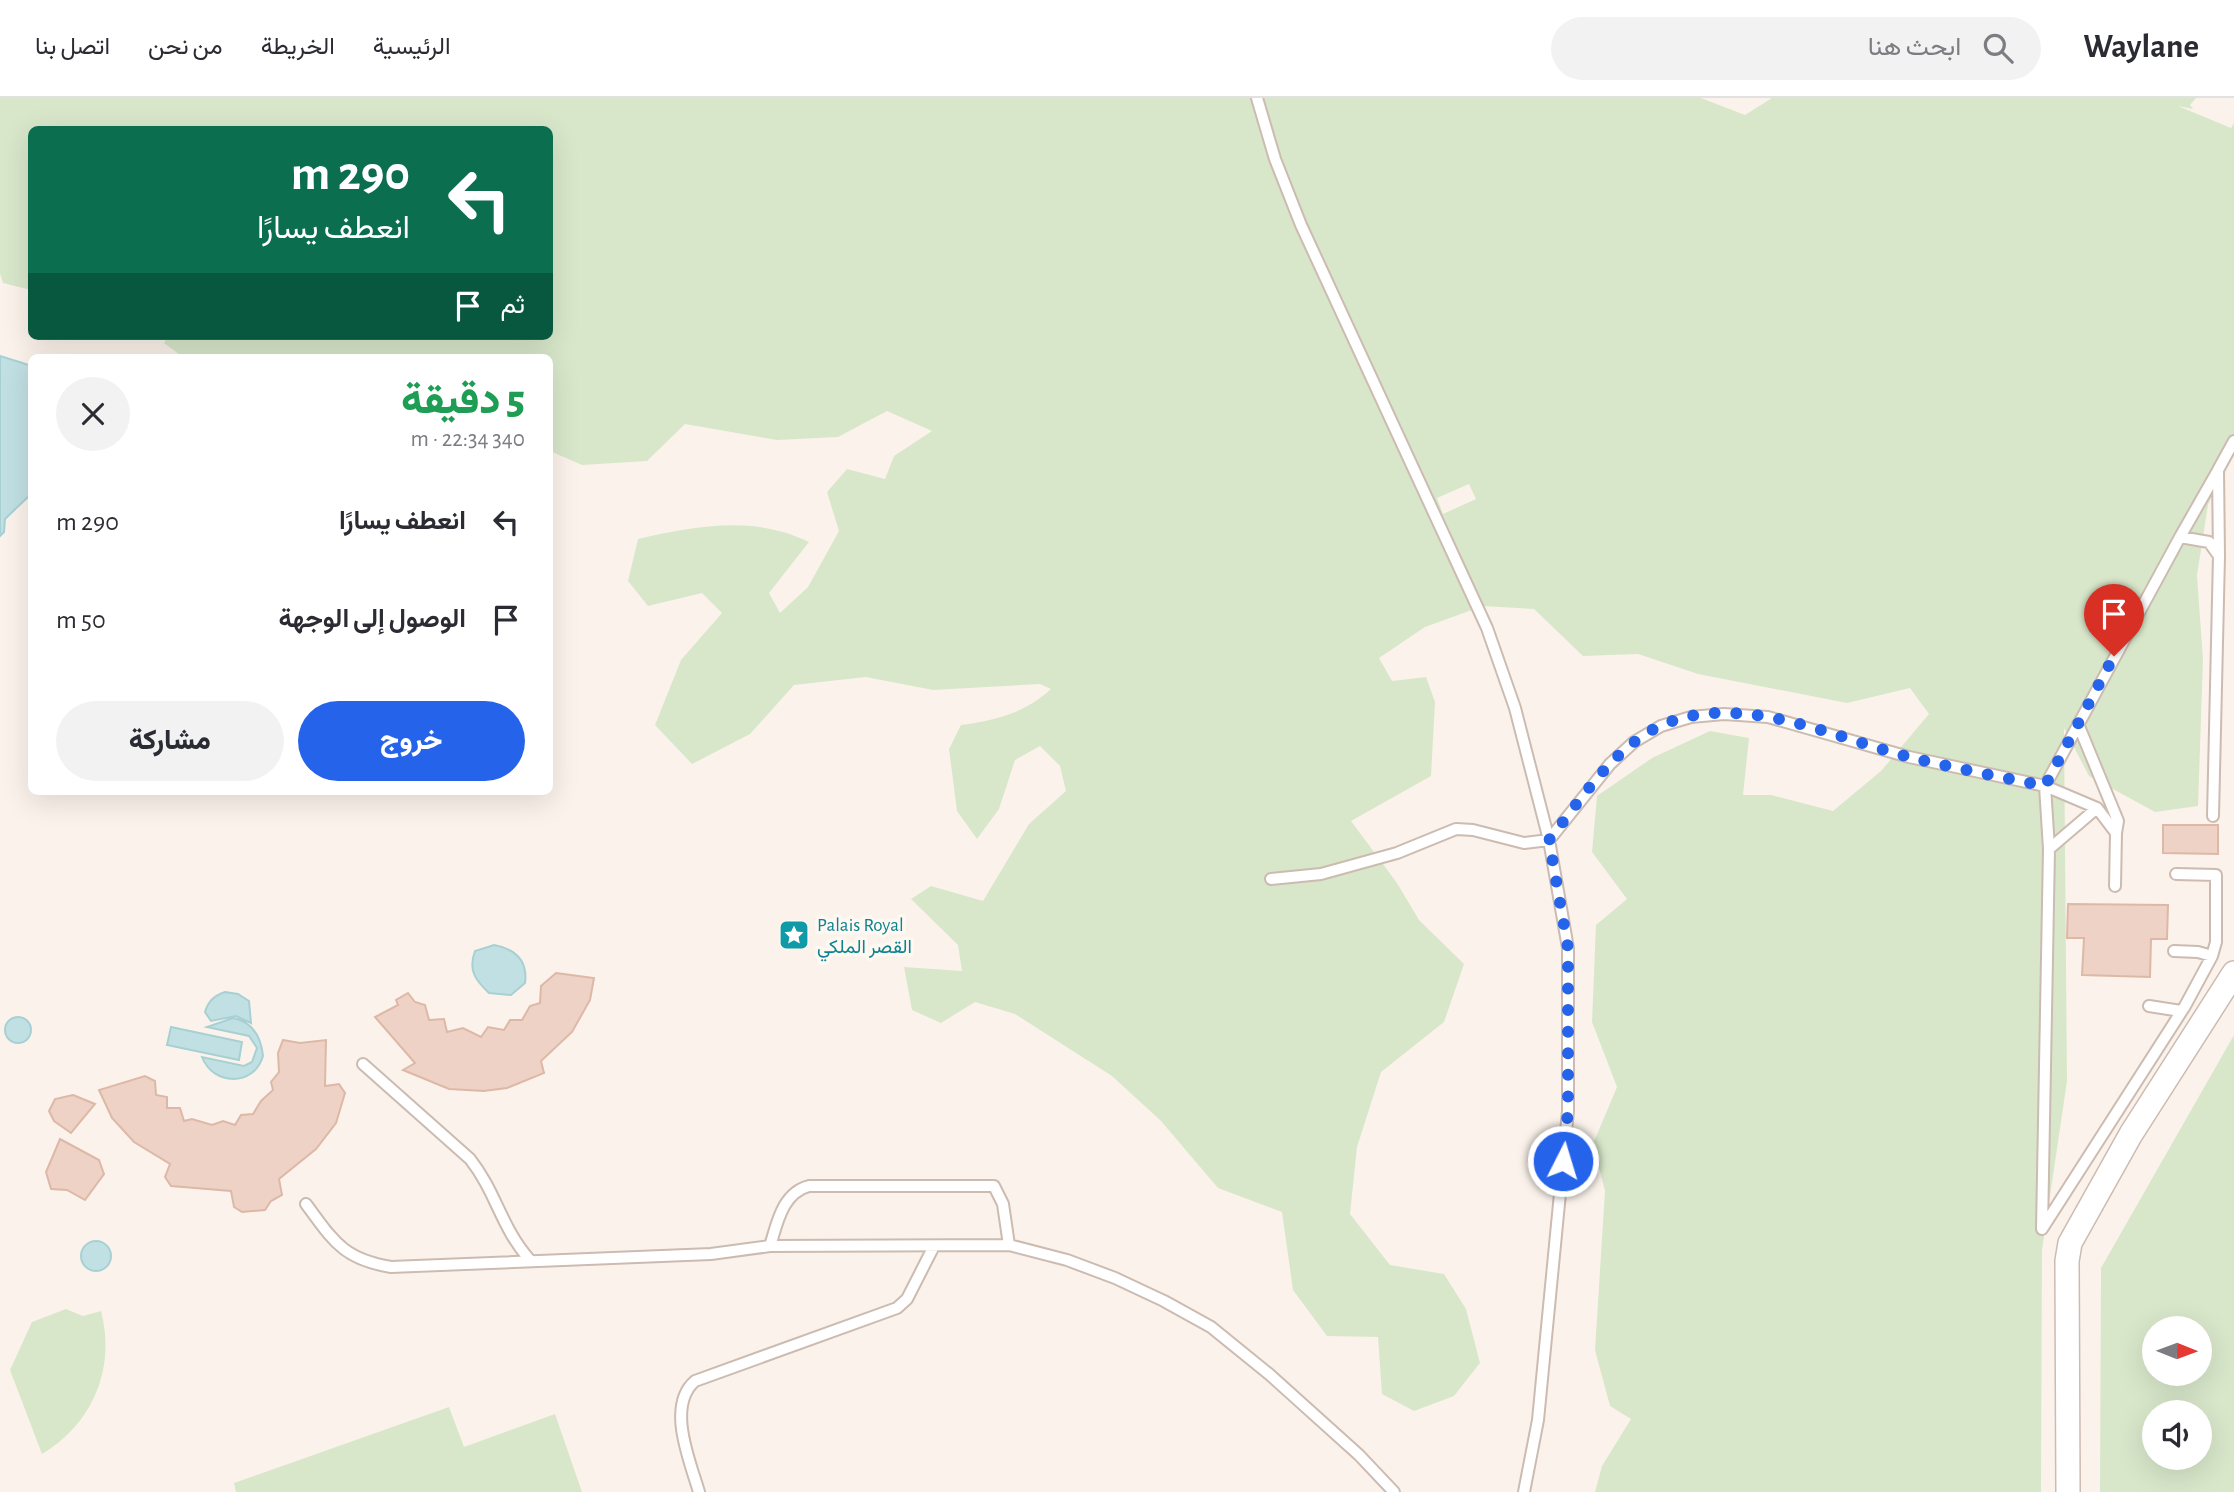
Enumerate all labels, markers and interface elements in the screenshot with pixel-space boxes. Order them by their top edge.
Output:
search box [1551,17,2041,80]
icon: search [1979,29,2017,67]
text: Waylane [2083,31,2199,64]
text: ابحث هنا [1868,34,1961,60]
text: اتصل بنا [35,35,110,59]
text: من نحن [148,35,223,59]
text: الخريطة [261,35,335,59]
text: الرئيسية [373,35,450,59]
text: 290 m [291,150,410,199]
icon: left [434,154,525,245]
text: انعطف يسارًا [257,212,410,244]
icon: arrive [449,287,487,325]
text: ثم [501,292,525,318]
button: close [56,377,130,451]
text: 5 دقيقة [401,379,525,421]
text: 340 m · 22:34 [411,428,525,451]
icon: left [487,503,525,541]
text: انعطف يسارًا [339,508,466,534]
text: 290 m [56,509,119,535]
pin [2084,584,2144,656]
icon: arrive [2095,595,2133,633]
icon: arrive [487,601,525,639]
text: الوصول إلى الوجهة [278,606,466,632]
text: 50 m [56,607,106,633]
button: مشاركة [56,701,284,781]
button: خروج [298,701,525,781]
place label: Palais Royal القصر الملكي [817,916,912,962]
place icon: Palais Royal القصر الملكي [777,918,811,952]
position arrow [1526,1124,1600,1198]
north arrow [2142,1316,2212,1386]
map controls [2142,1316,2212,1470]
button: sound [2142,1400,2212,1470]

